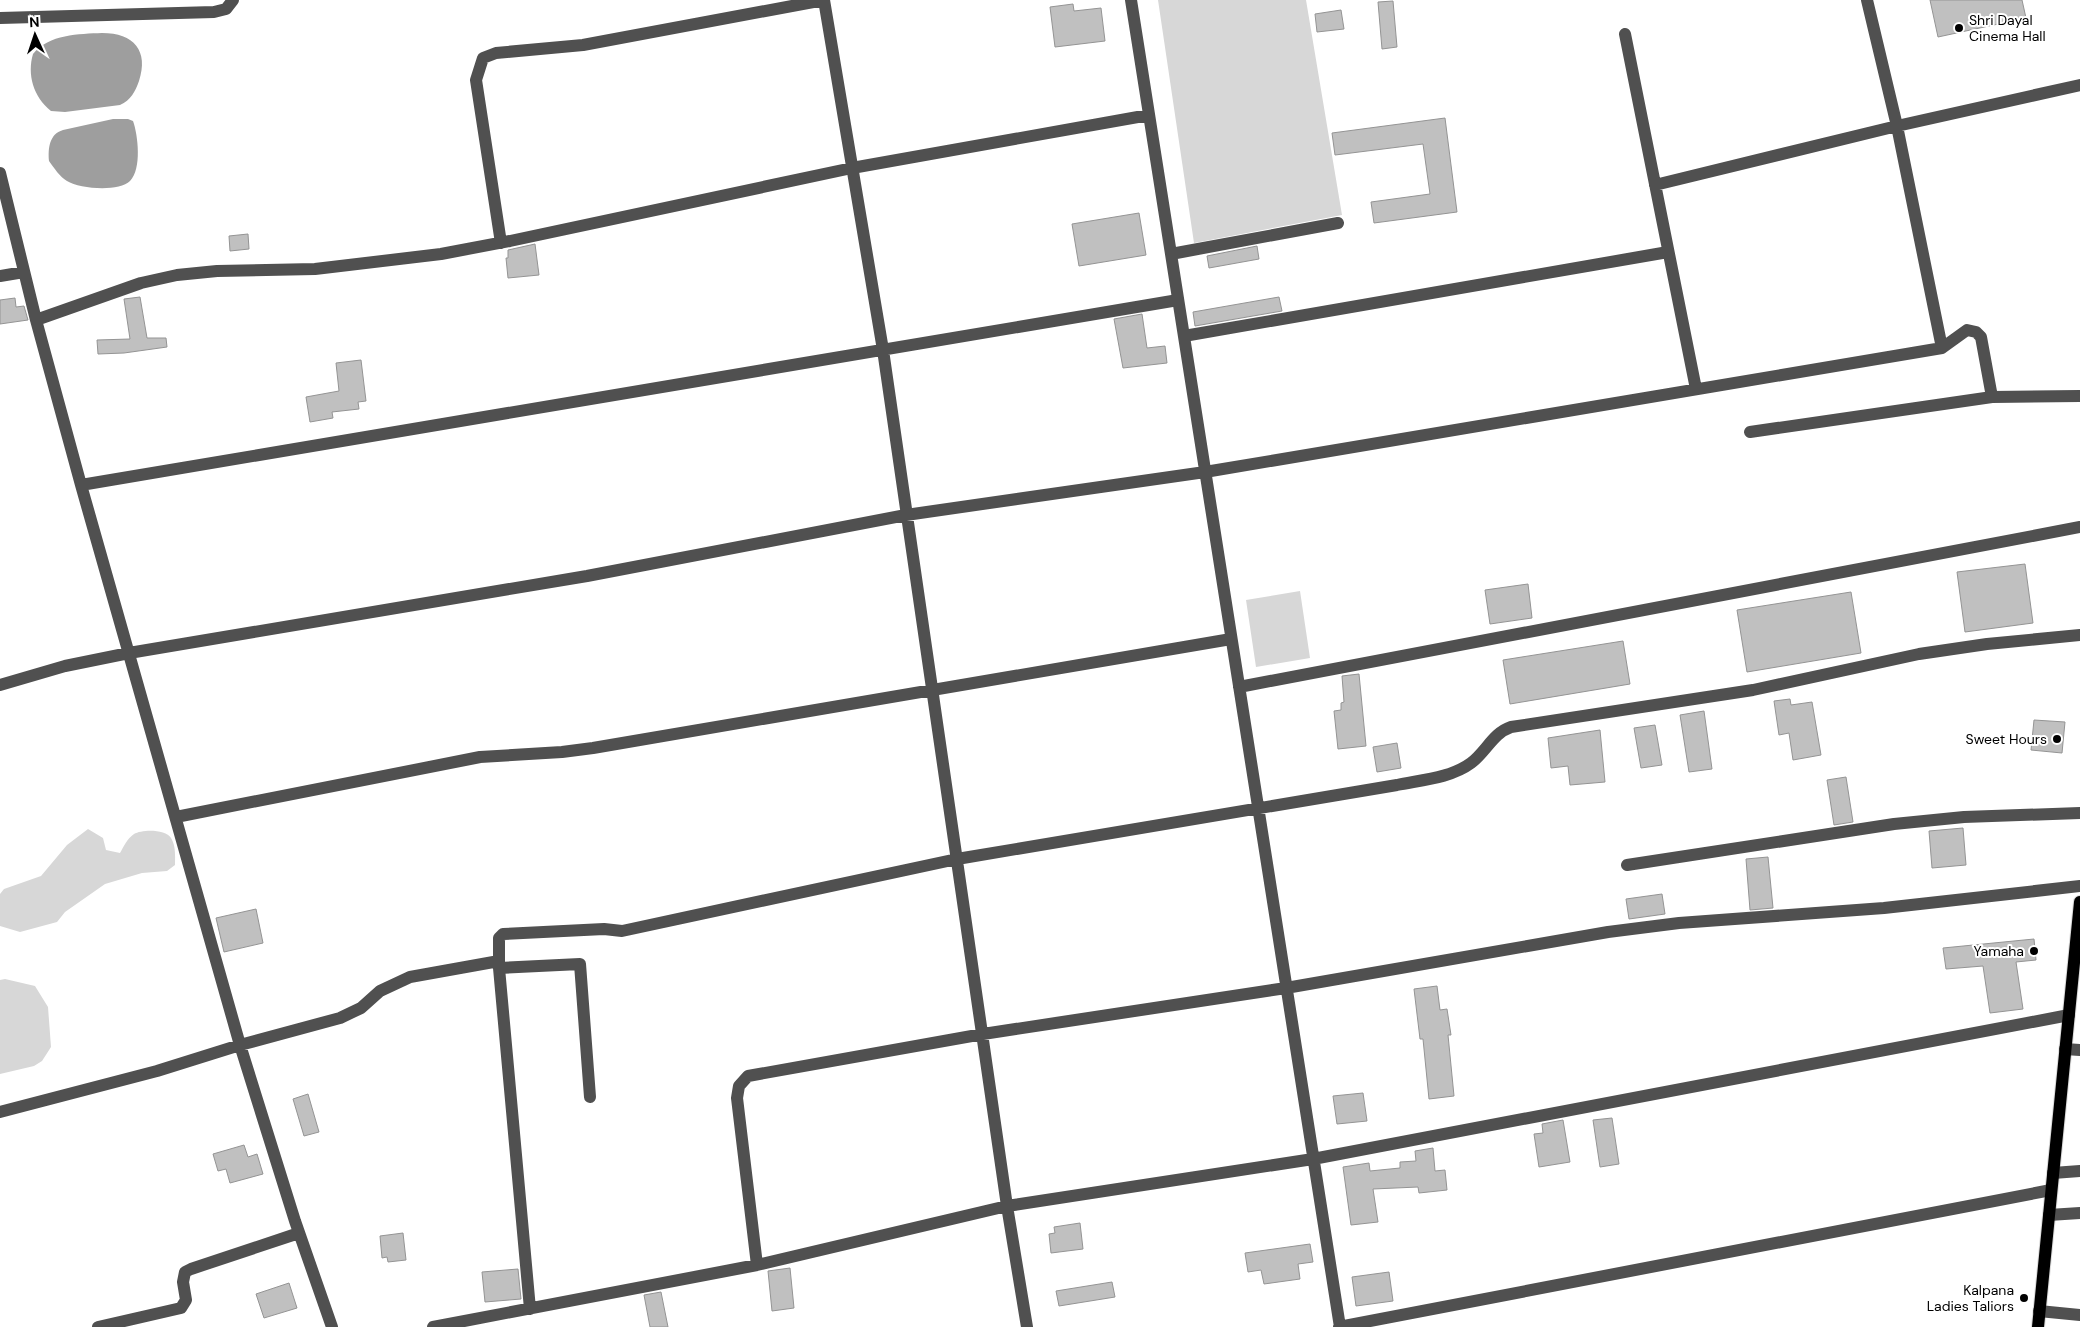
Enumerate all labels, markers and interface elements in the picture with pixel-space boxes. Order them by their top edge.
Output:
north arrow [10,10,60,60]
place label: Shri Dayal Cinema Hall [1969,11,2046,45]
text: N [29,13,40,31]
marker: Shri Dayal Cinema Hall [1953,22,1965,34]
place label: Sweet Hours [1966,730,2047,748]
marker: Sweet Hours [2051,733,2063,745]
place label: Yamaha [1974,942,2024,960]
marker: Yamaha [2028,945,2040,957]
place label: Kalpana Ladies Taliors [1927,1281,2014,1315]
marker: Kalpana Ladies Taliors [2018,1292,2030,1304]

